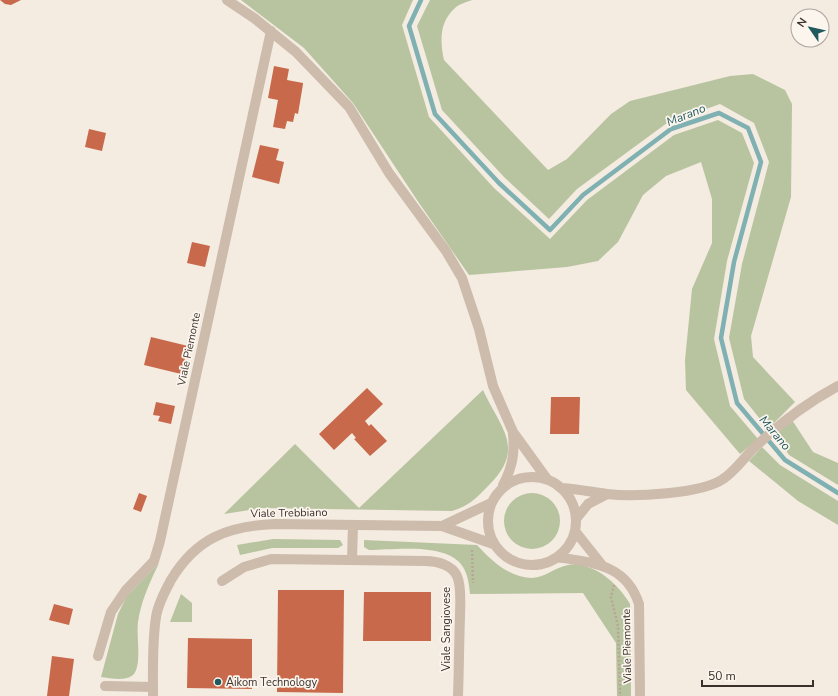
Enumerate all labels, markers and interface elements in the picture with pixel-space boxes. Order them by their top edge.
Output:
north arrow [790,8,830,48]
text: N [794,15,811,30]
water label: Marano [664,100,708,130]
street label: Viale Piemonte [174,311,204,388]
water label: Marano [756,412,794,454]
street label: Viale Trebbiano [249,505,328,521]
street label: Viale Sangiovese [439,587,454,672]
street label: Viale Piemonte [619,608,635,684]
scale bar [702,662,813,688]
text: 50 m [708,668,736,684]
place label: Aikom Technology [226,675,317,690]
marker: Aikom Technology [213,677,223,687]

